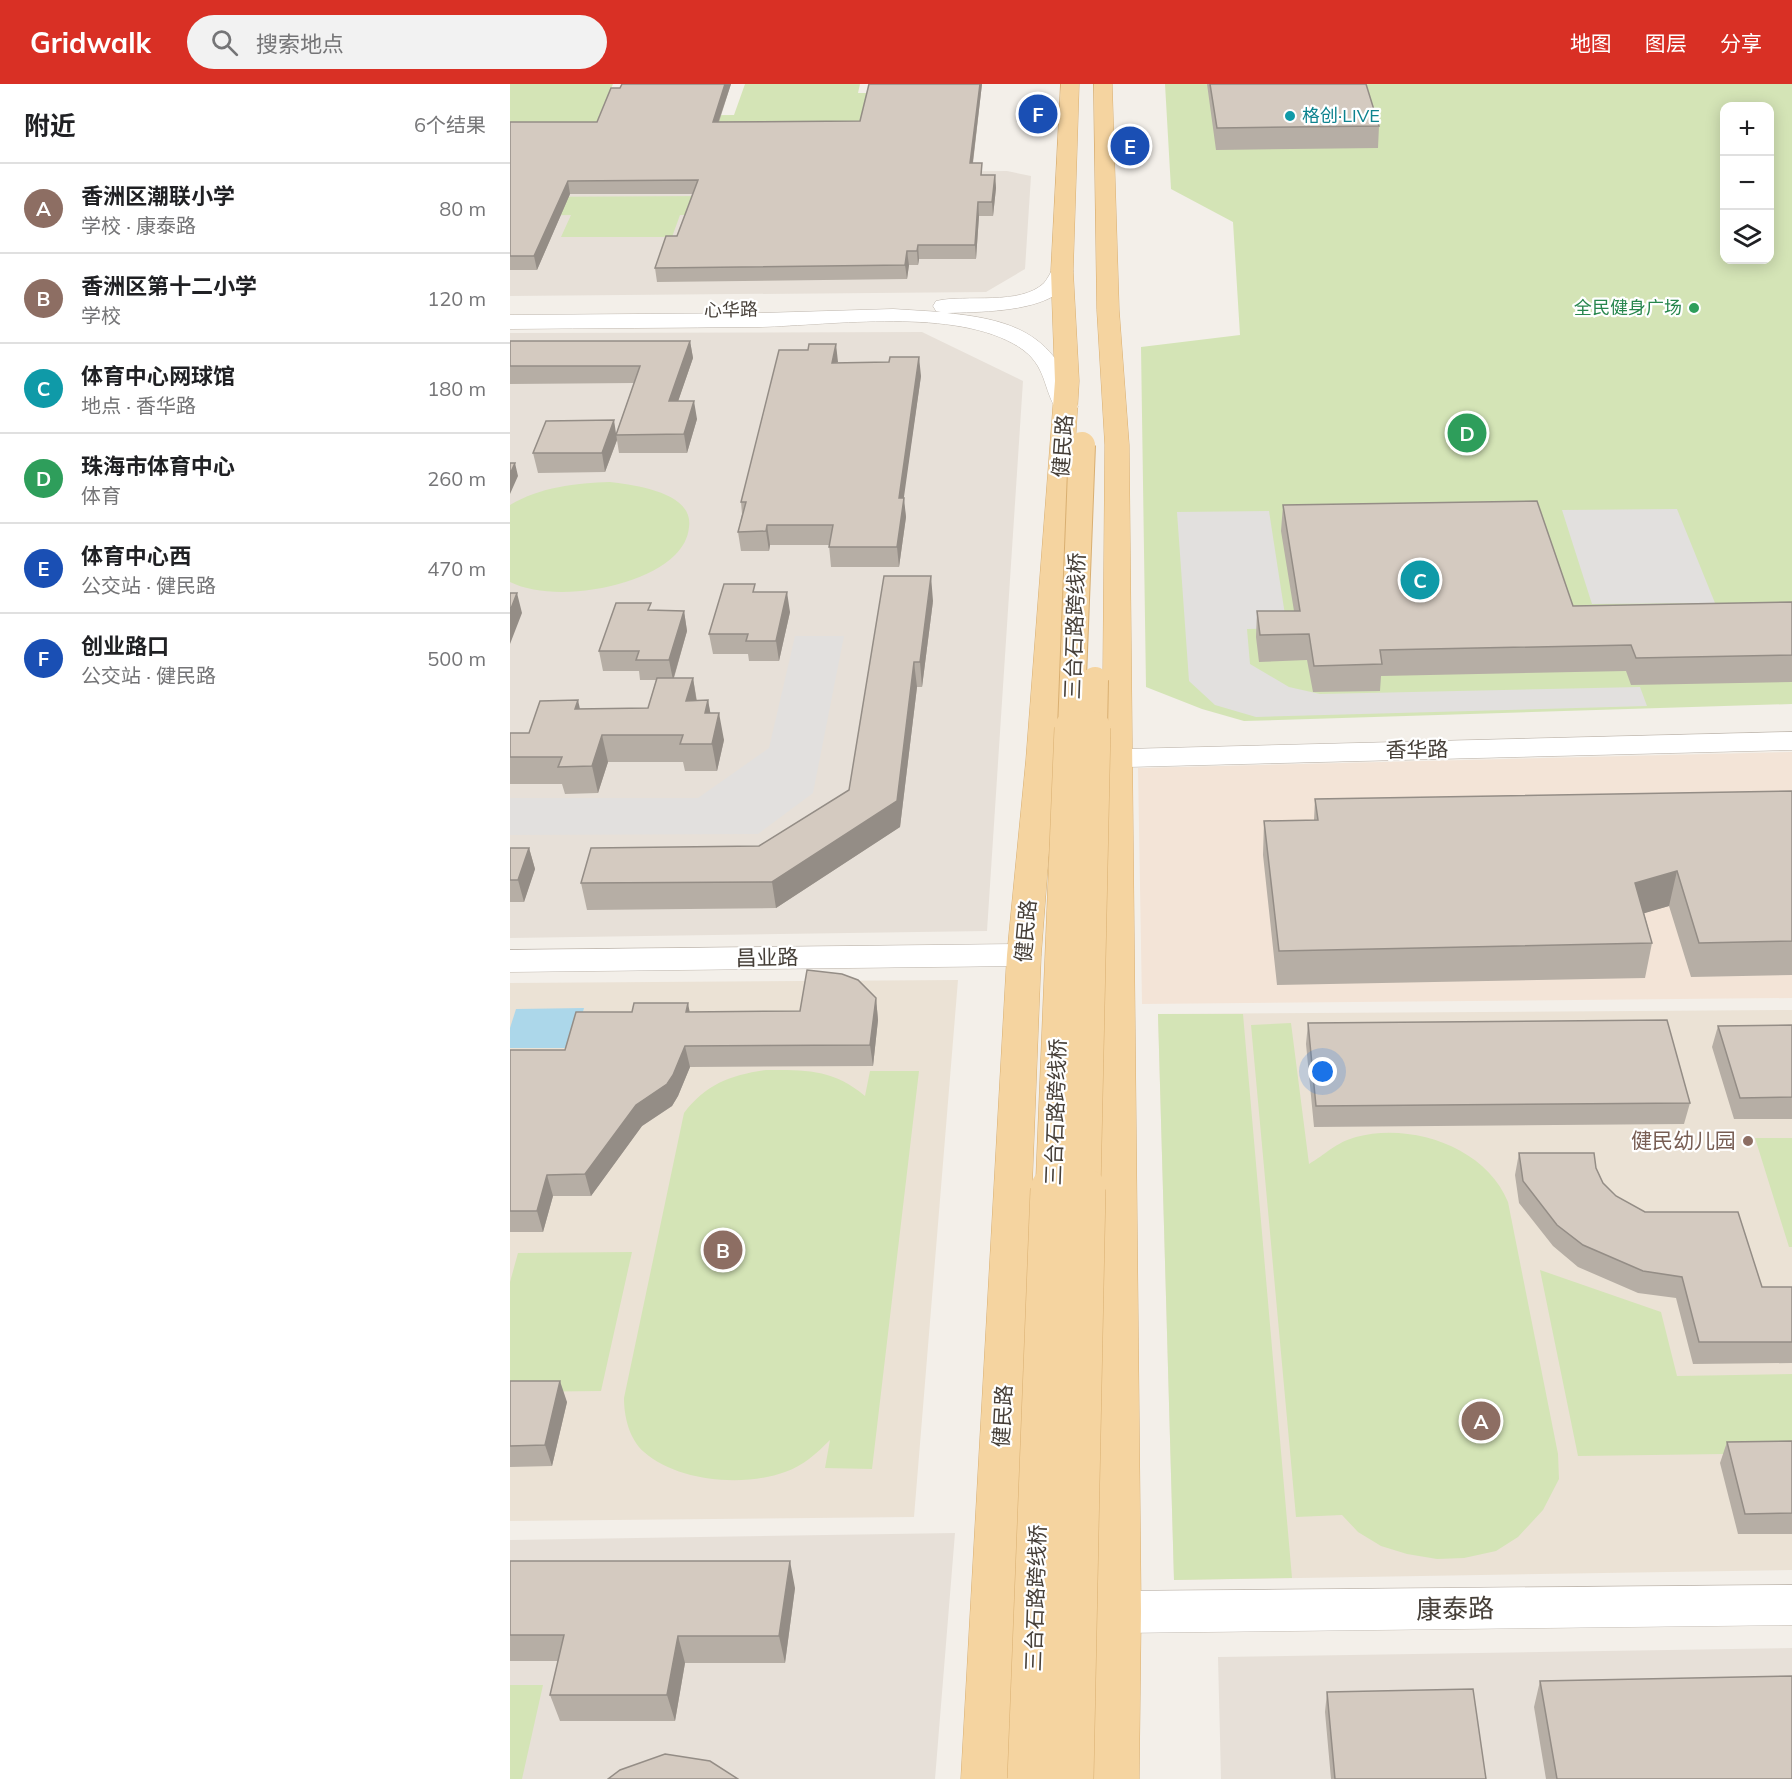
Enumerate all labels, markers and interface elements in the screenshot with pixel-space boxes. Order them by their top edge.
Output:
search box [187,15,607,69]
text: Gridwalk [30,25,151,60]
icon: search [208,26,241,59]
text: 搜索地点 [256,30,344,58]
text: 地图 [1570,30,1612,56]
text: 图层 [1645,30,1687,56]
text: 分享 [1720,30,1762,56]
pin: F [1018,92,1058,136]
map controls [1720,102,1774,264]
button: + [1720,102,1774,156]
place label: 格创·LIVE [1302,104,1380,127]
text: 附近 [24,109,76,142]
marker: 格创·LIVE [1283,109,1297,123]
text: 6个结果 [414,112,486,137]
pin: E [1110,124,1150,168]
button: − [1720,156,1774,210]
text: 香洲区潮联小学 [81,182,235,210]
text: A [36,196,51,221]
text: 80 m [439,196,486,221]
button: layers [1720,210,1774,264]
text: 学校 · 康泰路 [81,213,196,238]
text: 香洲区第十二小学 [81,272,257,300]
text: B [37,286,50,311]
text: 120 m [427,286,486,311]
place label: 全民健身广场 [1574,296,1682,319]
street label: 心华路 [704,298,758,321]
marker: 全民健身广场 [1687,301,1701,315]
text: 学校 [81,303,121,328]
text: 体育中心网球馆 [81,362,235,390]
text: C [37,376,50,401]
text: 180 m [427,376,486,401]
text: 地点 · 香华路 [81,393,196,418]
pin: D [1448,410,1486,456]
street label: 健民路 [1047,414,1077,478]
text: 珠海市体育中心 [81,452,235,480]
text: D [36,466,51,491]
text: 260 m [427,466,486,491]
text: 体育 [81,483,121,508]
text: 体育中心西 [81,542,191,570]
street label: 三台石路跨线桥 [1058,552,1090,700]
text: E [38,556,49,581]
text: 470 m [427,556,486,581]
pin: C [1400,558,1440,602]
text: 公交站 · 健民路 [81,573,216,598]
text: 创业路口 [81,632,169,660]
text: F [38,646,49,671]
text: 500 m [427,646,486,671]
text: 公交站 · 健民路 [81,663,216,688]
street label: 香华路 [1385,735,1449,763]
street label: 健民路 [1009,898,1041,963]
street label: 昌业路 [735,943,799,971]
street label: 三台石路跨线桥 [1039,1038,1071,1186]
your location [1308,1057,1337,1086]
place label: 健民幼儿园 [1631,1127,1736,1153]
marker: 健民幼儿园 [1741,1134,1755,1148]
pin: B [704,1228,742,1272]
street label: 健民路 [987,1384,1017,1448]
pin: A [1462,1398,1500,1444]
street label: 三台石路跨线桥 [1019,1524,1051,1672]
street label: 康泰路 [1416,1591,1494,1626]

